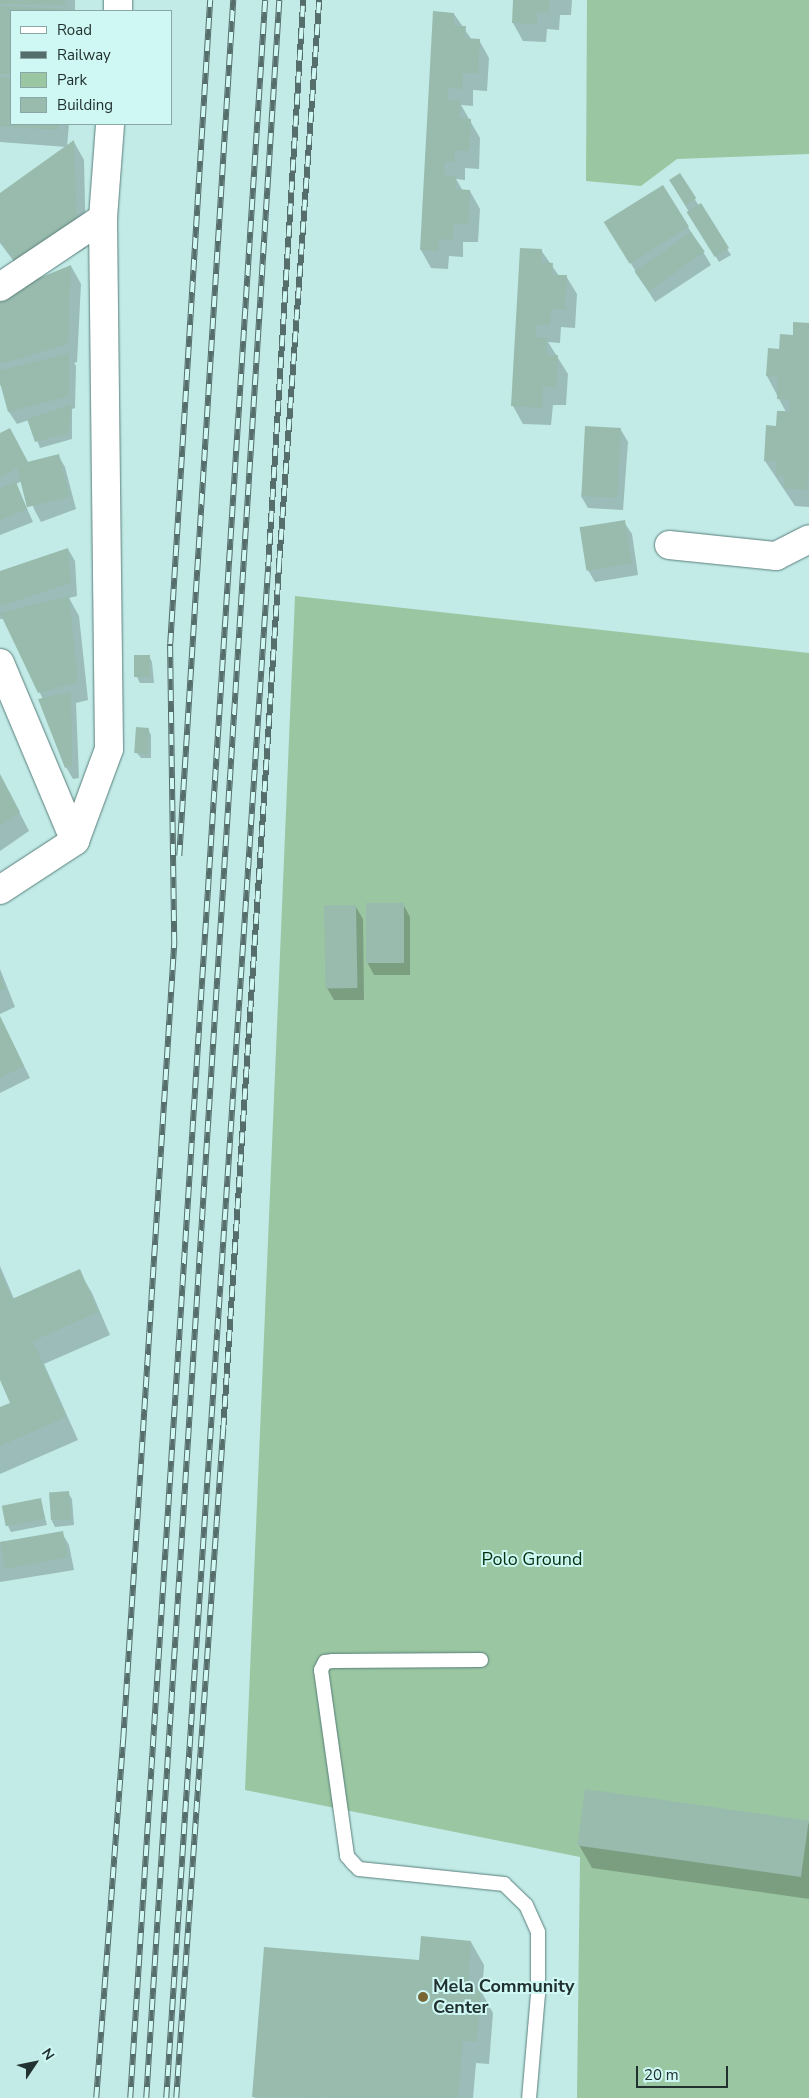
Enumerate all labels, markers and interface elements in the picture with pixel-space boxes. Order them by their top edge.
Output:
legend [10,10,172,125]
text: Road [57,20,92,40]
text: Railway [57,45,111,65]
text: Park [57,70,87,90]
text: Building [57,95,113,115]
park label: Polo Ground [481,1548,583,1570]
place label: Mela Community Center [433,1976,574,2018]
marker: Mela Community Center [417,1991,429,2003]
north arrow [10,2038,60,2088]
text: N [37,2045,59,2064]
scale bar [639,2056,732,2088]
text: 20 m [644,2065,679,2085]

